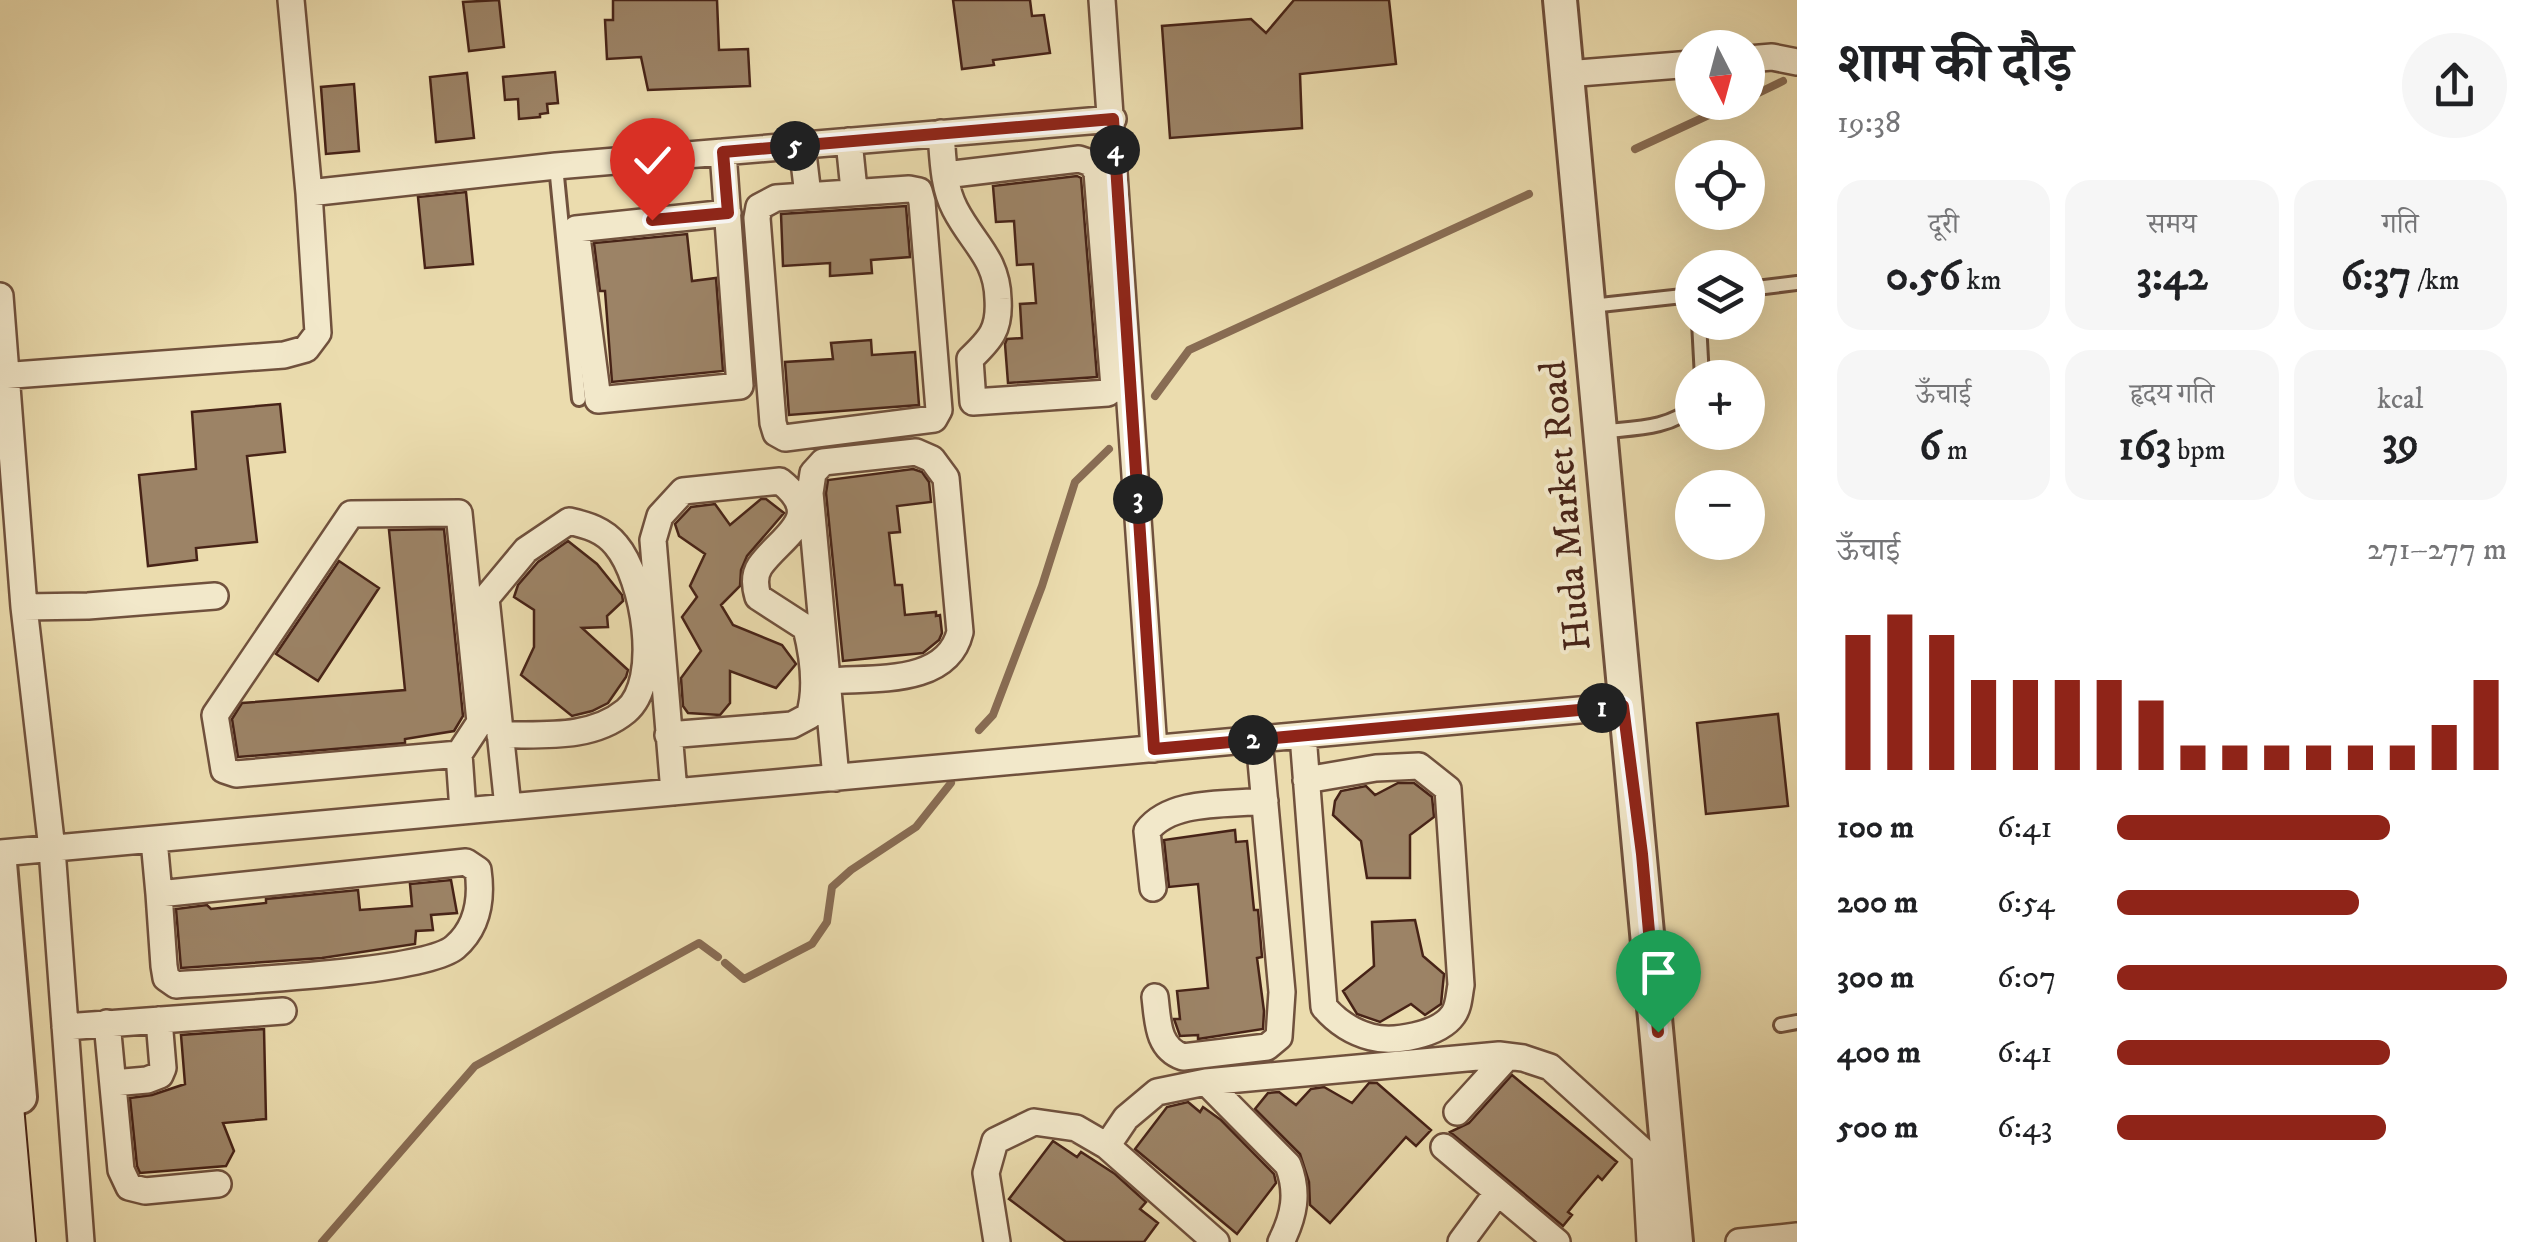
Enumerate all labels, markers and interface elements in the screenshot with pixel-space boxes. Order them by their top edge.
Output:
north arrow [1675,30,1765,120]
map controls [1675,30,1765,560]
text: शाम की दौड़ [1837,31,2073,100]
button: share [2402,33,2507,138]
text: 19:38 [1837,103,1901,143]
pin [610,118,695,221]
pin: 5 [770,121,820,171]
pin: 4 [1090,125,1140,175]
text: 5 [788,128,802,163]
text: 4 [1107,132,1123,167]
icon: check [625,133,680,188]
button: locate [1675,140,1765,230]
text: दूरी [1928,207,1959,242]
text: समय [2147,207,2197,242]
text: गति [2382,207,2419,242]
button: layers [1675,250,1765,340]
text: 0.56 [1886,251,1961,303]
text: 3:42 [2136,251,2208,303]
text: 6:37 [2341,251,2411,303]
text: km [1961,263,2002,298]
text: /km [2411,263,2460,298]
street label: Huda Market Road [1529,359,1603,653]
button: + [1675,360,1765,450]
text: ऊँचाई [1916,377,1971,412]
text: हृदय गति [2130,377,2214,412]
text: kcal [2377,382,2423,417]
text: 39 [2382,417,2419,469]
text: 6 [1919,421,1941,473]
text: 163 [2118,421,2171,473]
text: m [1941,433,1968,468]
text: bpm [2171,433,2226,468]
button: − [1675,470,1765,560]
pin: 3 [1113,474,1163,524]
text: 3 [1133,481,1143,516]
text: 271–277 m [2367,530,2507,570]
text: ऊँचाई [1837,531,1900,571]
pin: 1 [1577,683,1627,733]
text: 1 [1597,690,1607,725]
pin: 2 [1228,715,1278,765]
text: 2 [1246,722,1260,757]
text: 100 m [1837,808,1914,848]
text: 6:41 [1997,808,2052,848]
text: 200 m [1837,883,1918,923]
text: 6:54 [1997,883,2055,923]
pin [1616,930,1701,1033]
icon: arrive [1631,945,1686,1000]
text: 300 m [1837,958,1914,998]
text: 6:07 [1997,958,2056,998]
text: 400 m [1837,1033,1921,1073]
text: 6:41 [1997,1033,2052,1073]
text: 500 m [1837,1108,1918,1148]
text: 6:43 [1997,1108,2052,1148]

